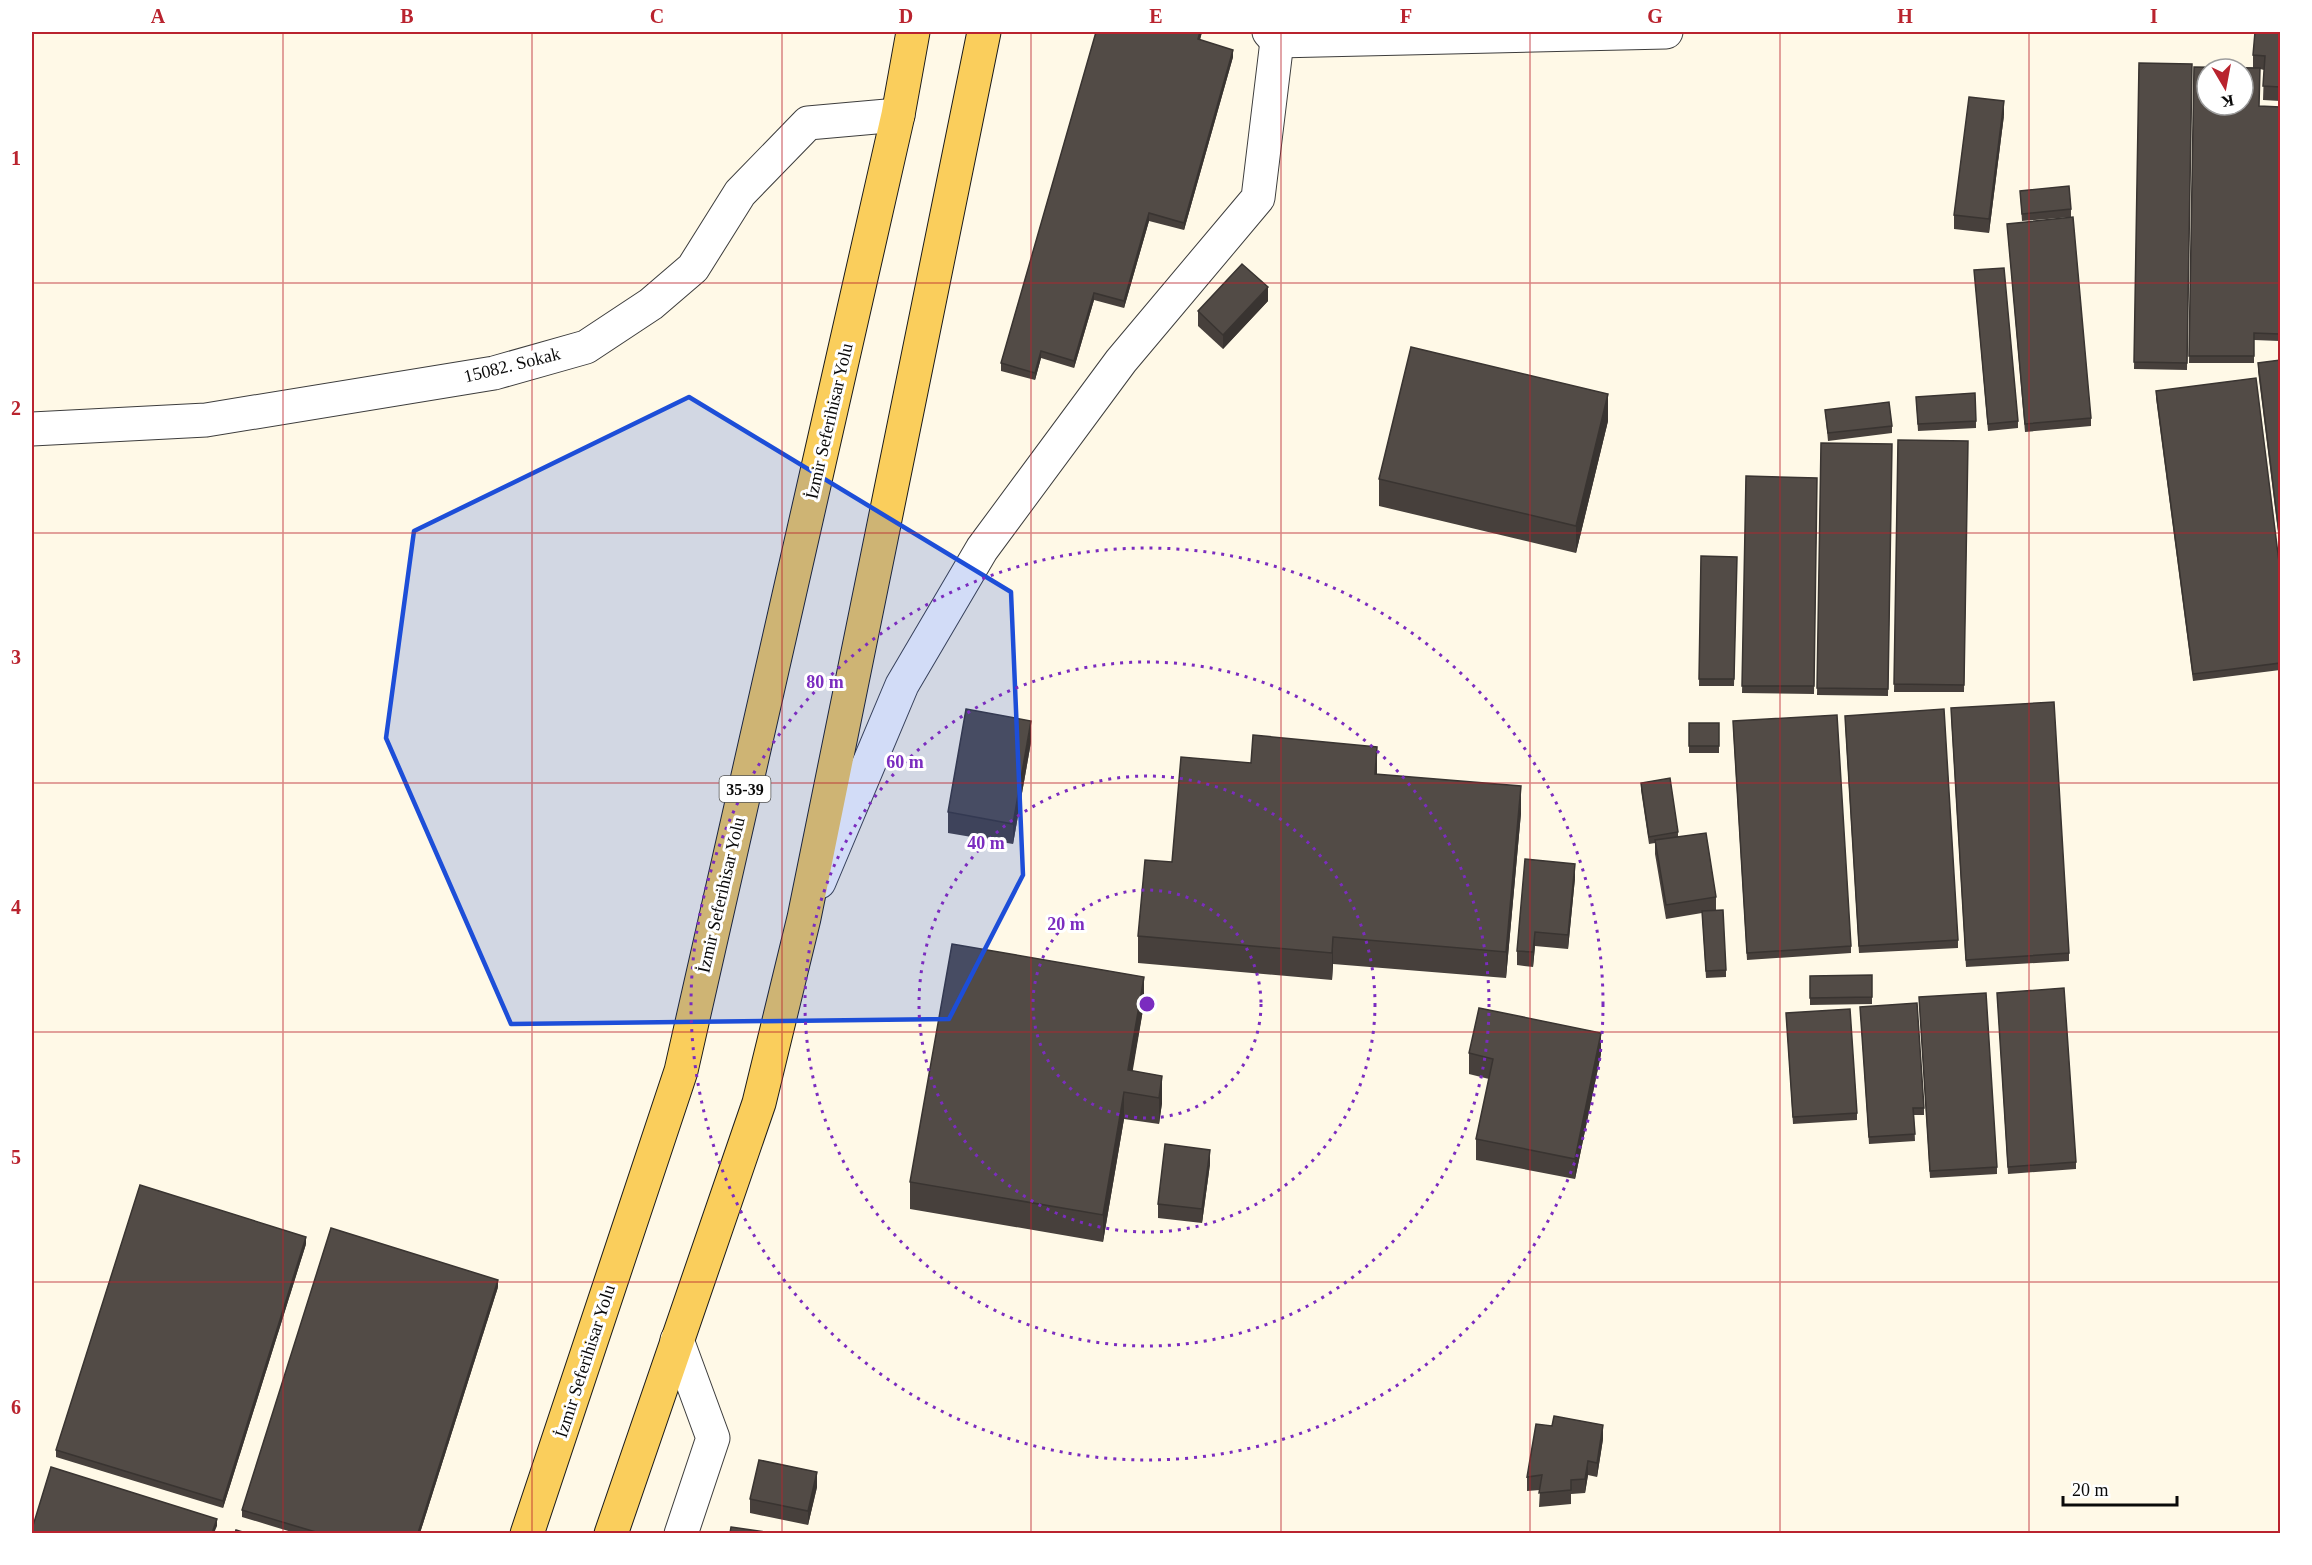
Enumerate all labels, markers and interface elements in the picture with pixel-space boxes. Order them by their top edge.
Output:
text: A [151,5,166,27]
text: B [400,5,414,27]
text: C [650,5,664,27]
text: D [899,5,913,27]
text: E [1149,5,1163,27]
text: F [1400,5,1412,27]
text: G [1647,5,1663,27]
text: H [1897,5,1913,27]
text: I [2150,5,2158,27]
north arrow [2195,57,2255,117]
text: K [2219,92,2235,111]
text: 1 [11,147,21,169]
street label: İzmir Seferihisar Yolu [801,341,857,501]
street label: 15082. Sokak [462,343,562,387]
text: 2 [11,397,21,419]
text: 3 [11,646,21,668]
text: 80 m [806,672,844,692]
text: 60 m [886,752,924,772]
road number: 35-39 [720,776,771,802]
street label: İzmir Seferihisar Yolu [693,815,749,975]
text: 40 m [967,833,1005,853]
text: 4 [11,896,21,918]
text: 20 m [1047,914,1085,934]
centre of rings [1137,994,1157,1014]
text: 5 [11,1146,21,1168]
street label: İzmir Seferihisar Yolu [551,1282,619,1440]
text: 6 [11,1396,21,1418]
scale bar [2063,1469,2177,1507]
text: 20 m [2072,1480,2109,1500]

